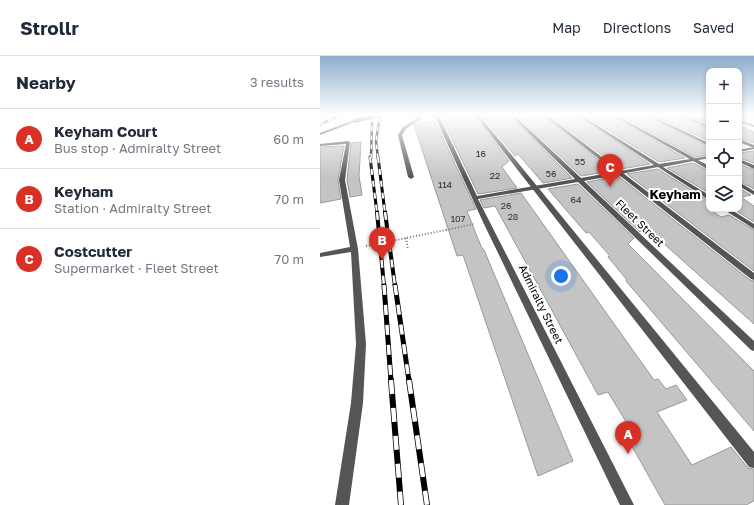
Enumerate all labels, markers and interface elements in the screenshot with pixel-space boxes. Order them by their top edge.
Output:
text: Strollr [20,16,79,39]
text: Map [552,19,581,36]
text: Directions [603,19,671,36]
text: Saved [693,19,734,36]
map controls [706,68,742,212]
button: + [706,68,742,104]
text: Nearby [16,72,76,93]
text: 3 results [250,74,304,90]
button: − [706,104,742,140]
text: Keyham Court [54,122,158,140]
text: A [24,131,34,147]
text: 60 m [273,131,304,147]
text: Bus stop · Admiralty Street [54,140,221,156]
button: locate [706,140,742,176]
house number: 16 [476,148,486,159]
pin: C [597,154,623,187]
house number: 55 [575,156,585,167]
house number: 56 [546,168,556,179]
house number: 22 [490,170,500,181]
button: layers [706,176,742,212]
house number: 114 [438,179,453,190]
text: Keyham [54,182,113,200]
district label: Keyham [649,186,701,202]
text: B [24,191,34,207]
text: 70 m [274,191,304,207]
house number: 64 [571,194,582,205]
street label: Fleet Street [613,196,667,249]
text: Station · Admiralty Street [54,200,212,216]
house number: 26 [501,200,511,211]
house number: 28 [508,211,518,222]
house number: 107 [451,213,466,224]
pin: B [369,227,395,260]
text: Costcutter [54,242,132,260]
text: C [24,251,34,267]
text: 70 m [274,251,304,267]
text: Supermarket · Fleet Street [54,260,219,276]
street label: Admiralty Street [517,262,566,346]
your location [551,266,571,286]
pin: A [615,421,641,454]

